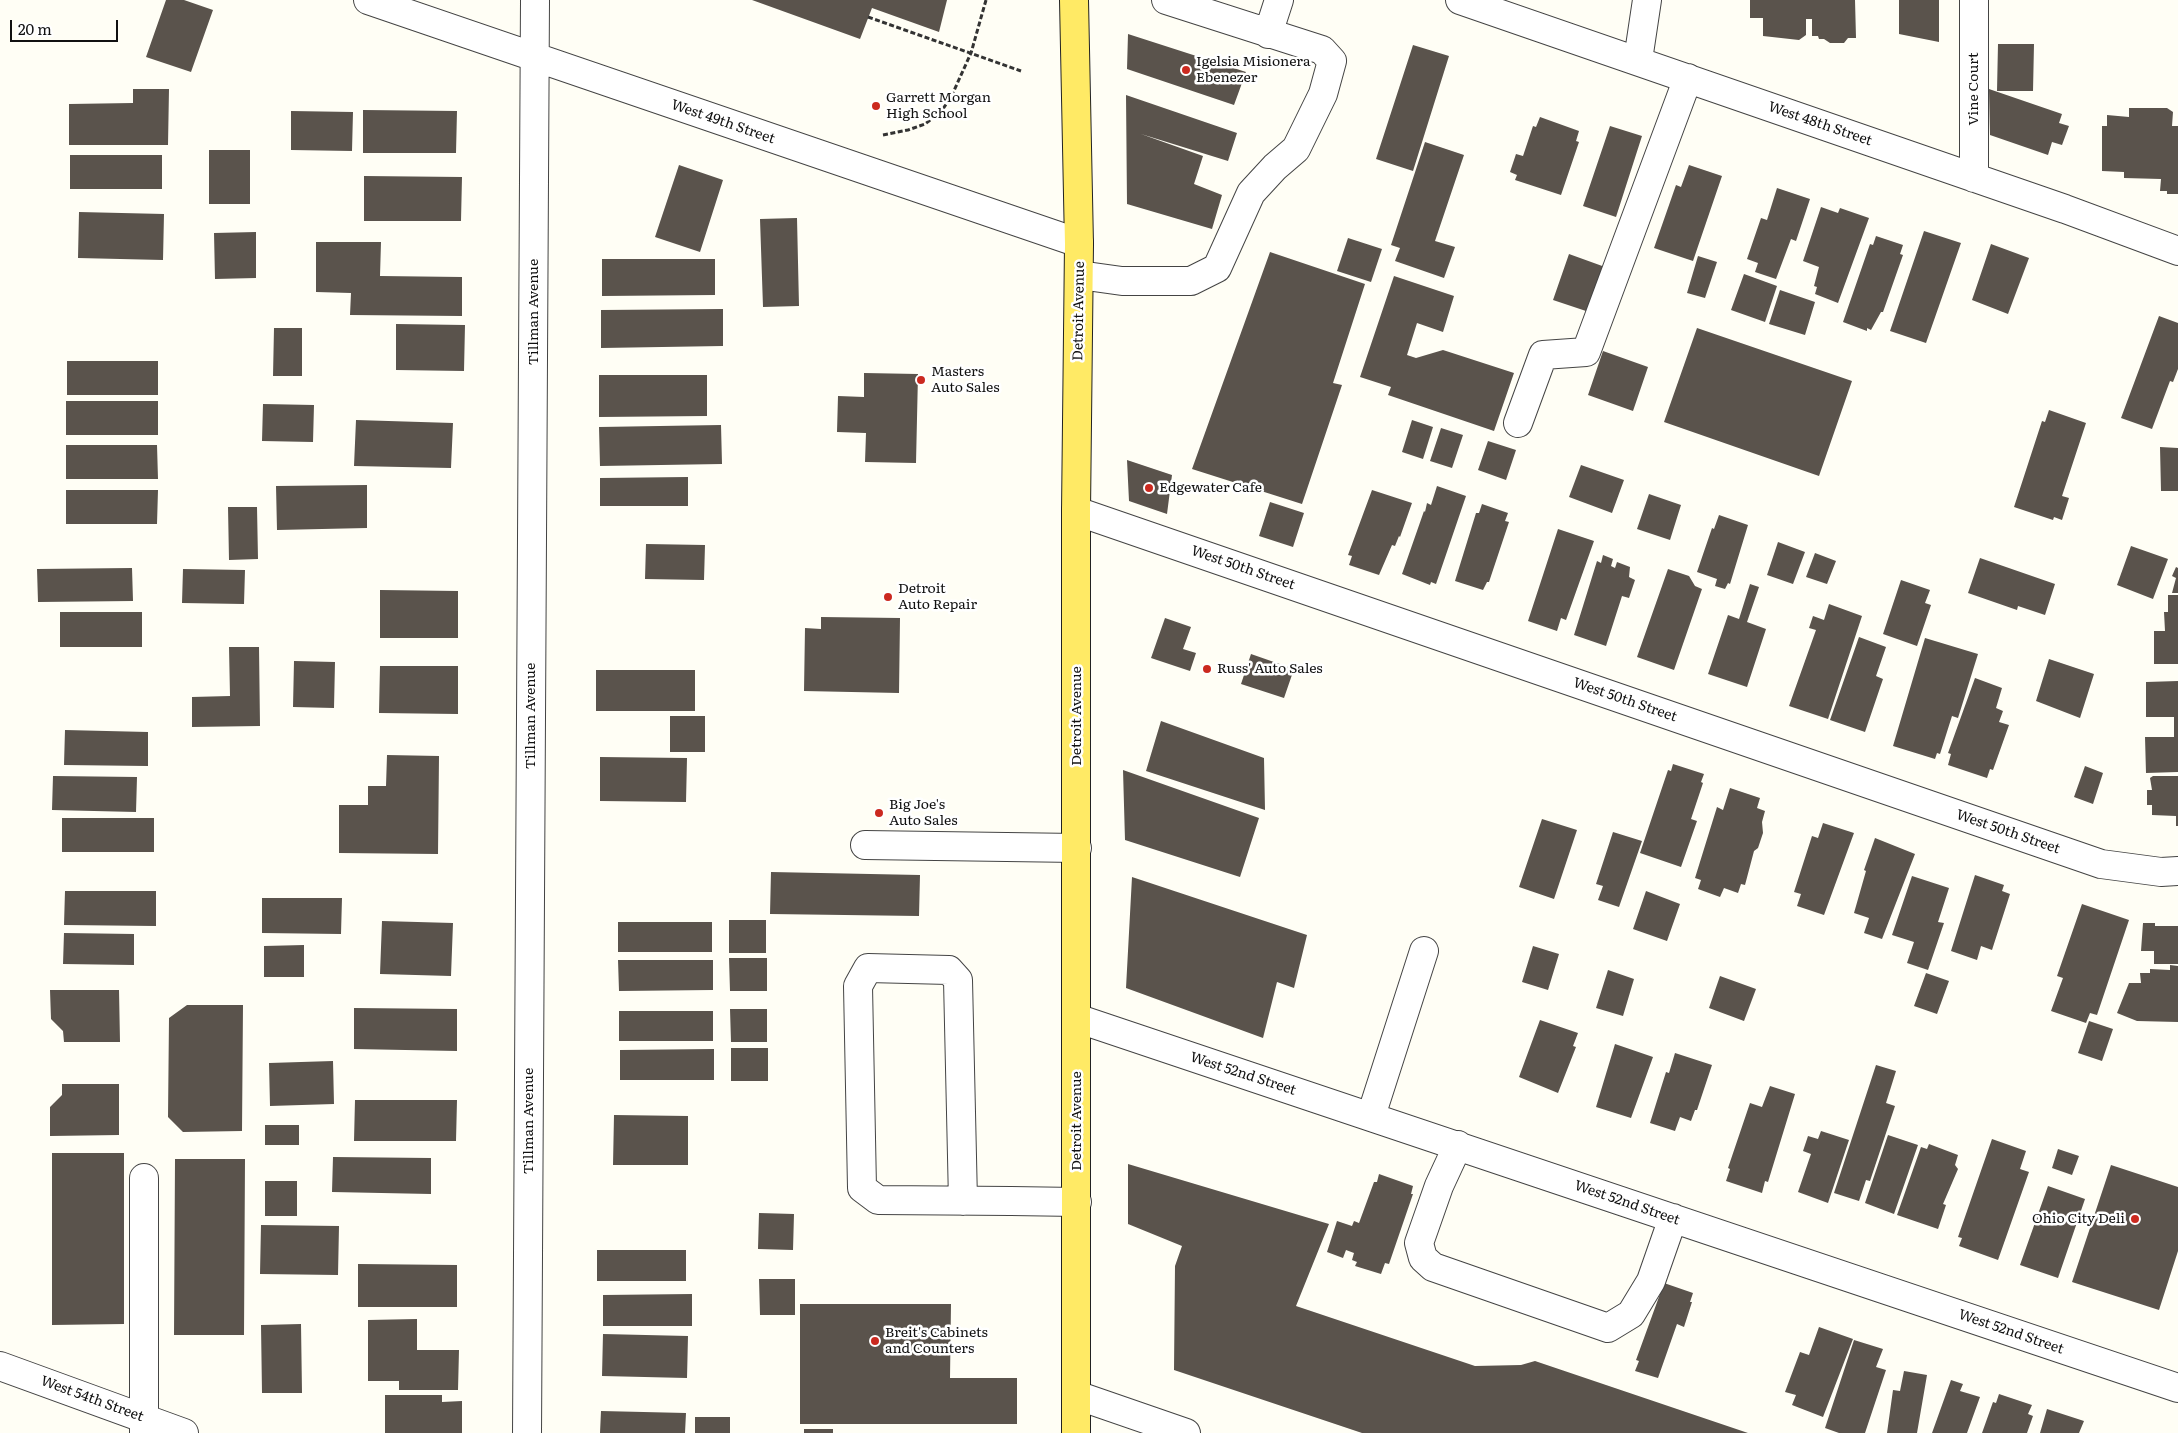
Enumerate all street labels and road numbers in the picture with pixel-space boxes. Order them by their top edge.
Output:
street label: Vine Court [1966,52,1982,126]
street label: West 49th Street [669,96,777,148]
street label: West 48th Street [1766,98,1874,150]
street label: Tillman Avenue [526,259,542,365]
street label: Detroit Avenue [1070,261,1088,361]
street label: West 50th Street [1189,542,1297,594]
street label: Tillman Avenue [523,663,539,769]
street label: Detroit Avenue [1069,666,1085,766]
street label: West 50th Street [1571,674,1679,726]
street label: West 50th Street [1954,806,2062,858]
street label: West 52nd Street [1188,1049,1298,1099]
street label: Tillman Avenue [521,1068,537,1174]
street label: Detroit Avenue [1069,1071,1085,1171]
street label: West 52nd Street [1572,1177,1682,1229]
street label: West 52nd Street [1956,1306,2066,1358]
street label: West 54th Street [38,1373,146,1425]

